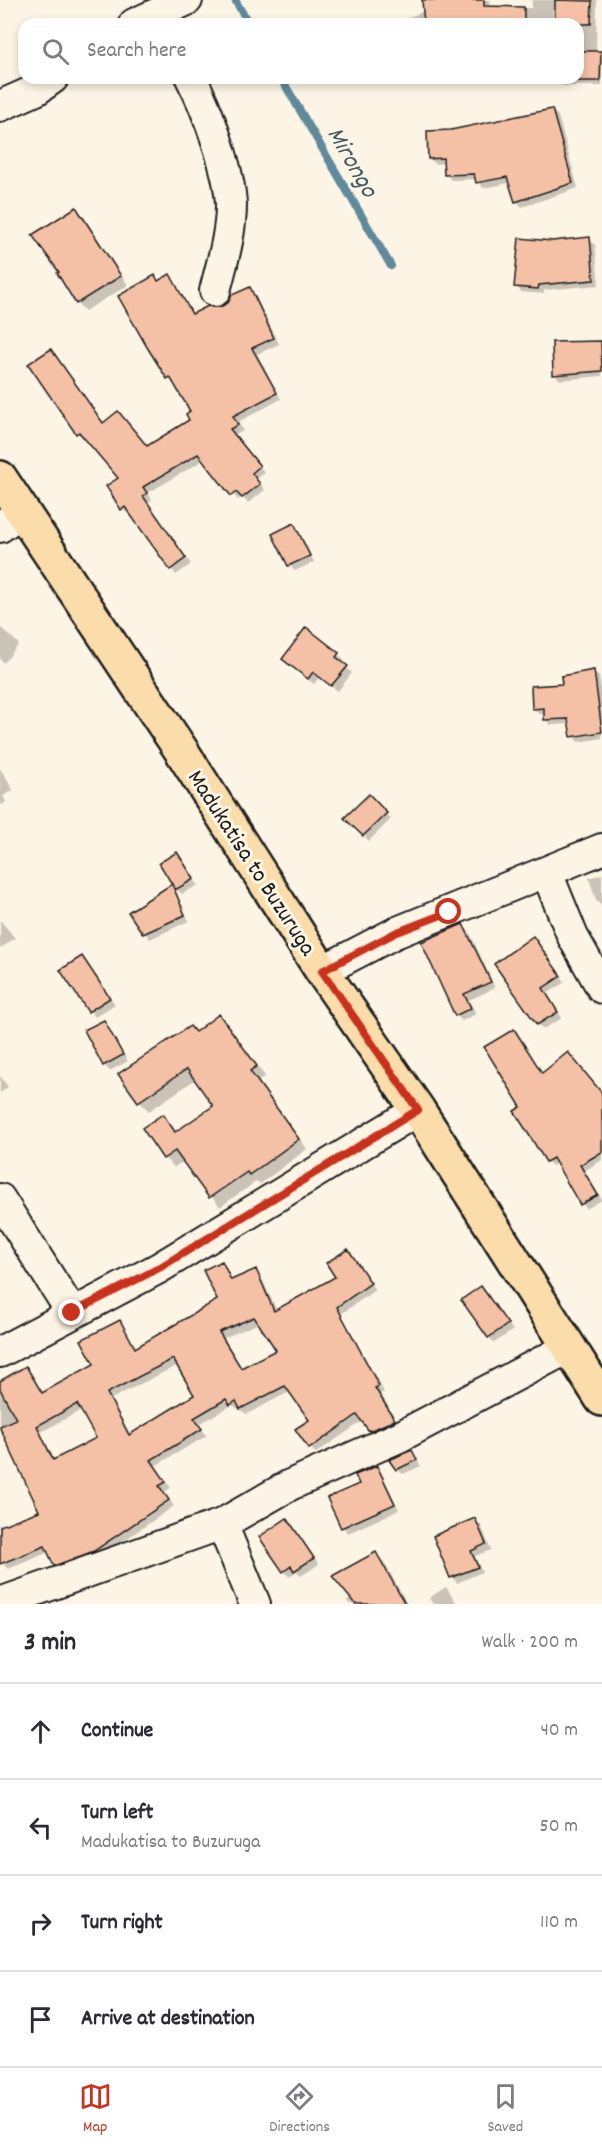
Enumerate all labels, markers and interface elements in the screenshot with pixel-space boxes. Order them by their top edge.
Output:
search box [18,18,584,84]
icon: search [39,35,72,68]
text: Search here [87,36,186,67]
water label: Mirongo [316,121,387,206]
street label: Madukatisa to Buzuruga [178,764,324,964]
route start [435,898,461,924]
route end [58,1299,84,1325]
text: 3 min [24,1625,76,1662]
text: Walk · 200 m [482,1629,578,1657]
icon: ahead [24,1715,57,1748]
text: Continue [81,1716,153,1747]
text: 40 m [540,1717,578,1745]
text: Turn left [81,1798,153,1829]
icon: left [24,1811,57,1844]
text: 50 m [540,1813,578,1841]
text: Madukatisa to Buzuruga [81,1829,260,1857]
icon: right [24,1907,57,1940]
text: Turn right [81,1908,163,1939]
text: 110 m [540,1909,578,1937]
icon: arrive [24,2003,57,2036]
text: Arrive at destination [81,2004,255,2035]
tab: Map [79,2080,112,2139]
tab: Directions [269,2080,330,2139]
tab: Saved [487,2080,523,2139]

